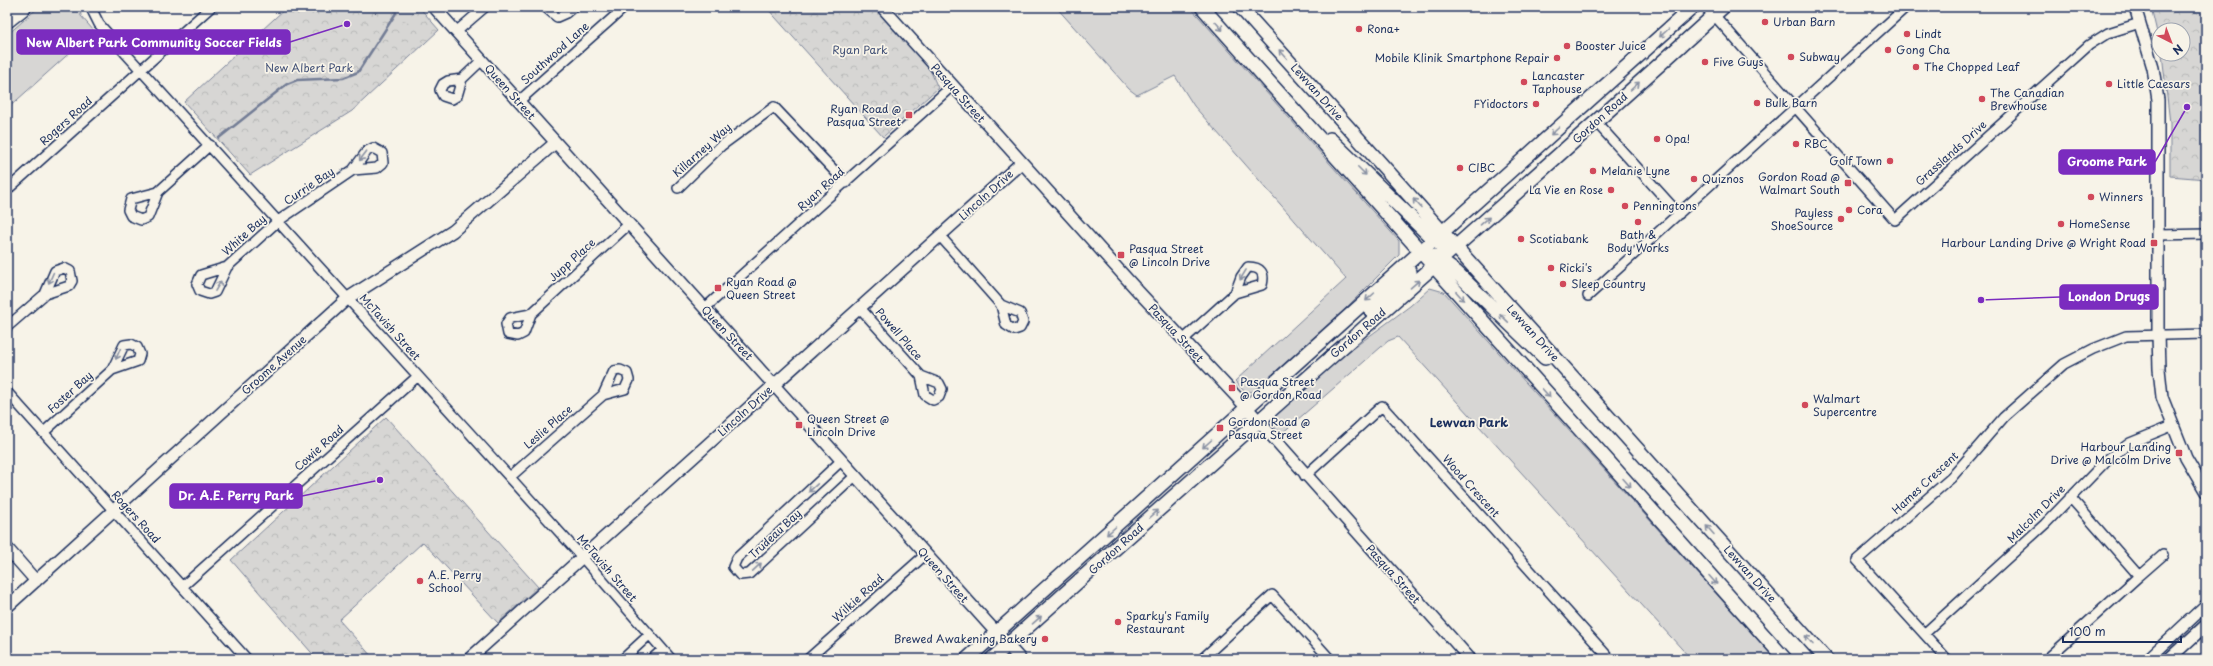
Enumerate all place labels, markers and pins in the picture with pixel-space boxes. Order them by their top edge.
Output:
place label: Urban Barn [1773,13,1835,30]
marker: Urban Barn [1760,17,1770,27]
place label: Rona+ [1367,20,1400,37]
marker: Rona+ [1354,24,1364,34]
place label: Lindt [1915,25,1942,42]
marker: Lindt [1902,29,1912,39]
callout: New Albert Park Community Soccer Fields [17,30,290,54]
place label: Booster Juice [1575,37,1646,54]
marker: Booster Juice [1562,41,1572,51]
place label: Gong Cha [1896,41,1950,58]
marker: Gong Cha [1883,45,1893,55]
place label: Subway [1799,48,1840,65]
place label: Mobile Klinik Smartphone Repair [1375,49,1549,66]
marker: Subway [1786,52,1796,62]
marker: Mobile Klinik Smartphone Repair [1552,53,1562,63]
place label: Five Guys [1713,53,1764,70]
marker: Five Guys [1700,57,1710,67]
place label: The Chopped Leaf [1924,58,2021,75]
marker: The Chopped Leaf [1911,62,1921,72]
place label: Lancaster Taphouse [1532,67,1585,97]
place label: Little Caesars [2117,75,2190,92]
marker: Lancaster Taphouse [1519,77,1529,87]
marker: Little Caesars [2104,79,2114,89]
place label: The Canadian Brewhouse [1990,84,2064,114]
place label: Bulk Barn [1765,94,1817,111]
marker: The Canadian Brewhouse [1977,94,1987,104]
place label: FYidoctors [1473,95,1528,112]
marker: Bulk Barn [1752,98,1762,108]
marker: FYidoctors [1531,99,1541,109]
place label: Ryan Road @ Pasqua Street [826,100,901,130]
marker: Ryan Road @ Pasqua Street [904,110,914,120]
place label: Opa! [1665,130,1690,147]
marker: Opa! [1652,134,1662,144]
place label: RBC [1804,135,1828,152]
marker: RBC [1791,139,1801,149]
callout: Groome Park [2059,150,2155,174]
place label: Golf Town [1829,152,1882,169]
marker: Golf Town [1885,156,1895,166]
place label: CIBC [1468,159,1495,176]
place label: Melanie Lyne [1601,162,1670,179]
marker: CIBC [1455,163,1465,173]
marker: Melanie Lyne [1588,166,1598,176]
place label: Gordon Road @ Walmart South [1758,168,1840,198]
place label: Quiznos [1702,170,1744,187]
marker: Quiznos [1689,174,1699,184]
marker: Gordon Road @ Walmart South [1843,178,1853,188]
place label: La Vie en Rose [1529,181,1604,198]
marker: La Vie en Rose [1606,185,1616,195]
place label: Winners [2099,188,2143,205]
marker: Winners [2086,192,2096,202]
place label: Penningtons [1633,197,1697,214]
marker: Penningtons [1620,201,1630,211]
place label: Cora [1857,201,1883,218]
place label: Payless ShoeSource [1771,204,1833,234]
marker: Cora [1844,205,1854,215]
marker: Payless ShoeSource [1836,214,1846,224]
place label: HomeSense [2069,215,2130,232]
marker: Bath & Body Works [1633,217,1643,227]
marker: HomeSense [2056,219,2066,229]
place label: Bath & Body Works [1607,226,1669,256]
place label: Scotiabank [1529,230,1589,247]
marker: Scotiabank [1516,234,1526,244]
place label: Harbour Landing Drive @ Wright Road [1941,234,2146,251]
marker: Harbour Landing Drive @ Wright Road [2149,238,2159,248]
place label: Pasqua Street @ Lincoln Drive [1129,240,1210,270]
marker: Pasqua Street @ Lincoln Drive [1116,250,1126,260]
place label: Ricki's [1559,259,1592,276]
marker: Ricki's [1546,263,1556,273]
place label: Ryan Road @ Queen Street [726,273,797,303]
place label: Sleep Country [1571,275,1646,292]
marker: Sleep Country [1558,279,1568,289]
marker: Ryan Road @ Queen Street [713,283,723,293]
callout: London Drugs [2060,285,2158,309]
place label: Pasqua Street @ Gordon Road [1240,373,1322,403]
marker: Pasqua Street @ Gordon Road [1227,383,1237,393]
place label: Walmart Supercentre [1813,390,1877,420]
marker: Walmart Supercentre [1800,400,1810,410]
place label: Queen Street @ Lincoln Drive [807,410,889,440]
place label: Gordon Road @ Pasqua Street [1228,413,1310,443]
marker: Queen Street @ Lincoln Drive [794,420,804,430]
marker: Gordon Road @ Pasqua Street [1215,423,1225,433]
place label: Harbour Landing Drive @ Malcolm Drive [2050,438,2171,468]
marker: Harbour Landing Drive @ Malcolm Drive [2174,448,2184,458]
callout: Dr. A.E. Perry Park [170,484,302,508]
place label: A.E. Perry School [428,566,482,596]
marker: A.E. Perry School [415,576,425,586]
place label: Sparky's Family Restaurant [1126,607,1209,637]
marker: Sparky's Family Restaurant [1113,617,1123,627]
place label: Brewed Awakening Bakery [894,630,1037,647]
marker: Brewed Awakening Bakery [1040,634,1050,644]

